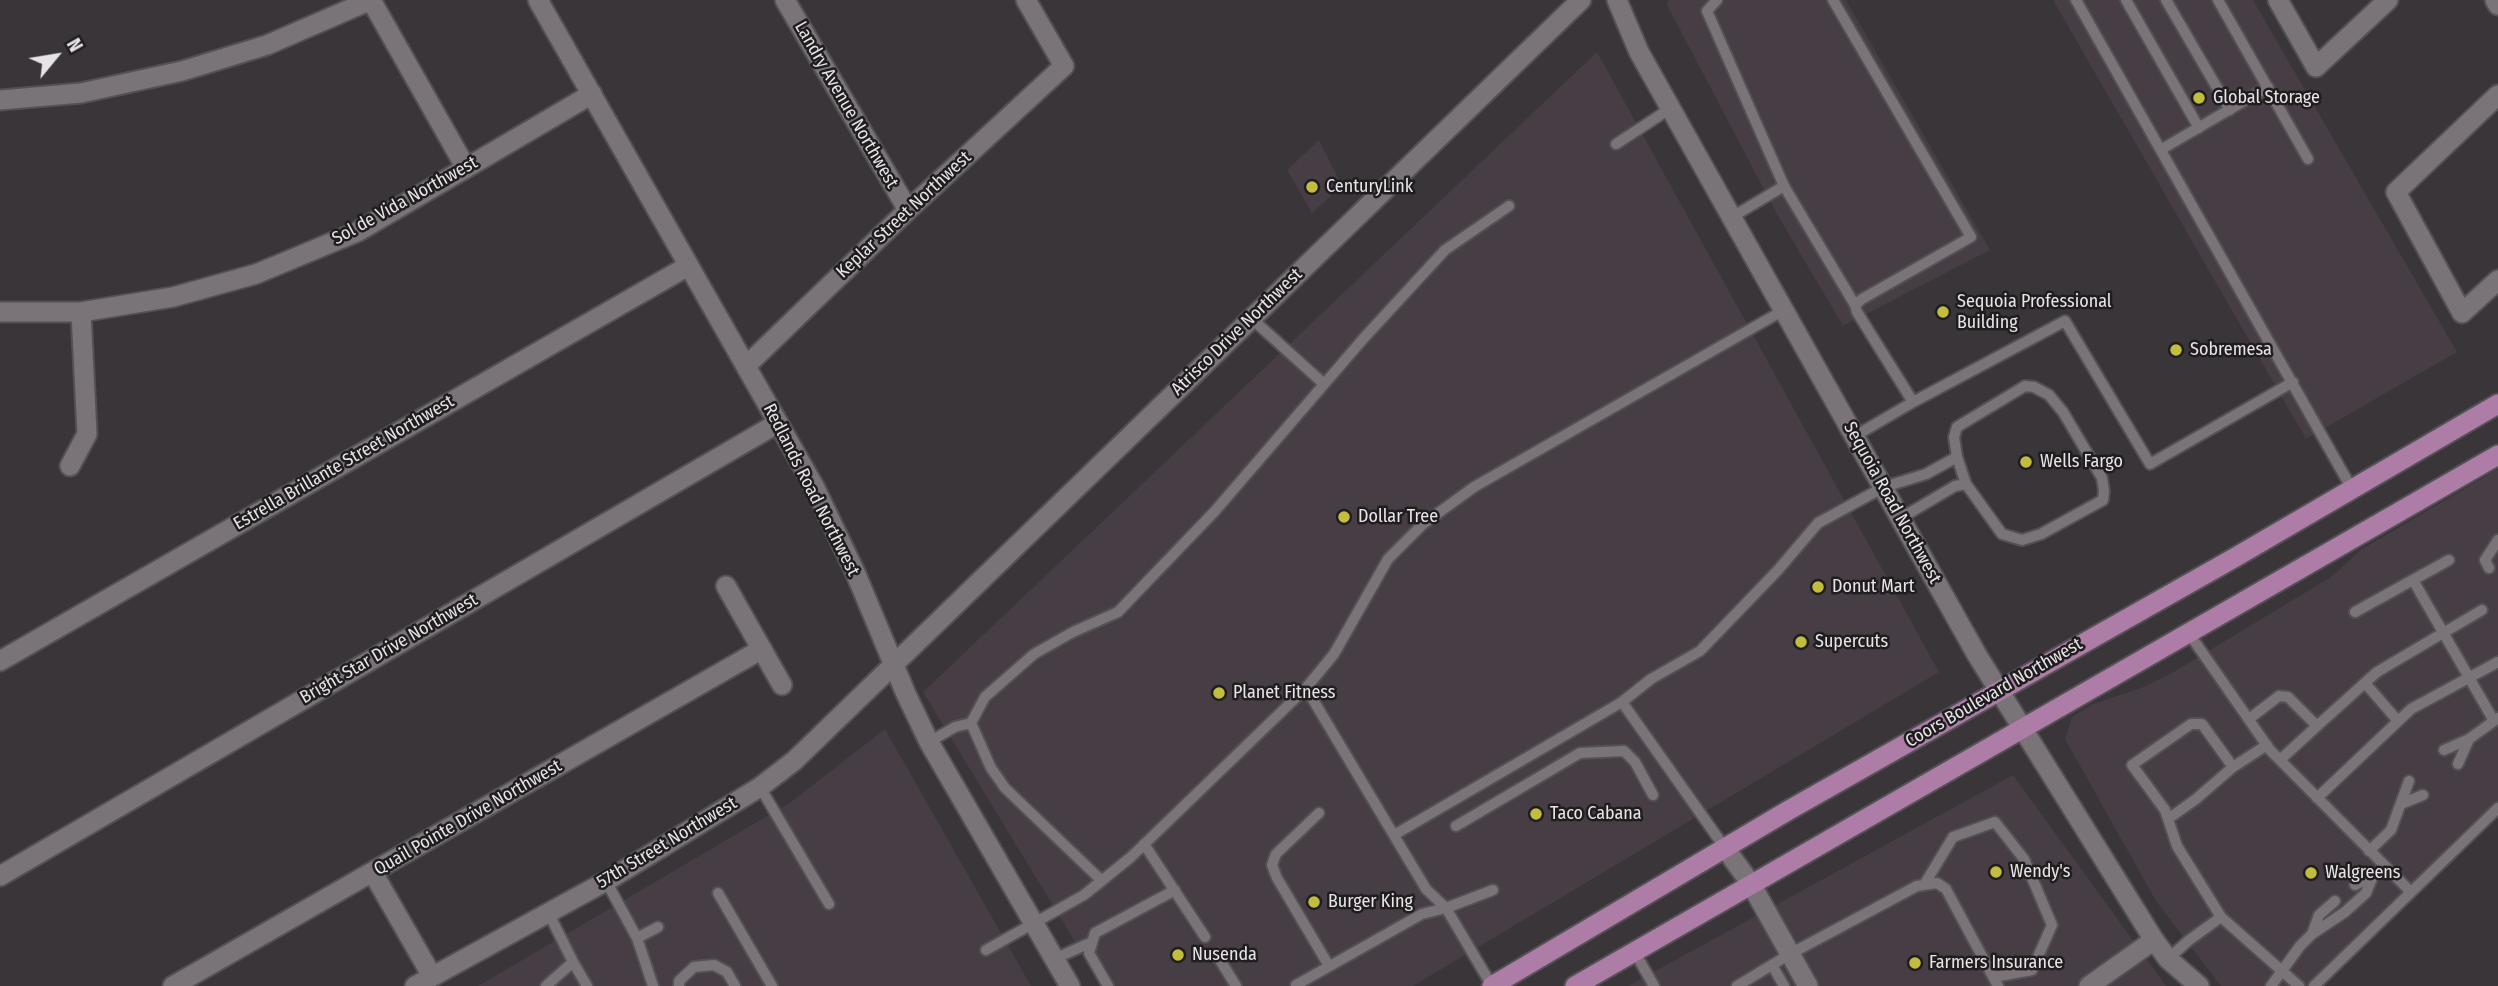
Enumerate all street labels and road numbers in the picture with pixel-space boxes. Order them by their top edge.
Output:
street label: Landry Avenue Northwest [789,18,903,192]
street label: Keplar Street Northwest [832,147,976,283]
street label: Sol de Vida Northwest [329,152,481,250]
street label: Atrisco Drive Northwest [1167,264,1307,400]
street label: Estrella Brillante Street Northwest [230,391,458,535]
street label: Redlands Road Northwest [758,400,864,580]
street label: Sequoia Road Northwest [1838,418,1946,588]
street label: Bright Star Drive Northwest [296,589,482,709]
street label: Coors Boulevard Northwest [1902,634,2086,752]
street label: Quail Pointe Drive Northwest [370,755,566,881]
street label: 57th Street Northwest [593,793,741,893]

